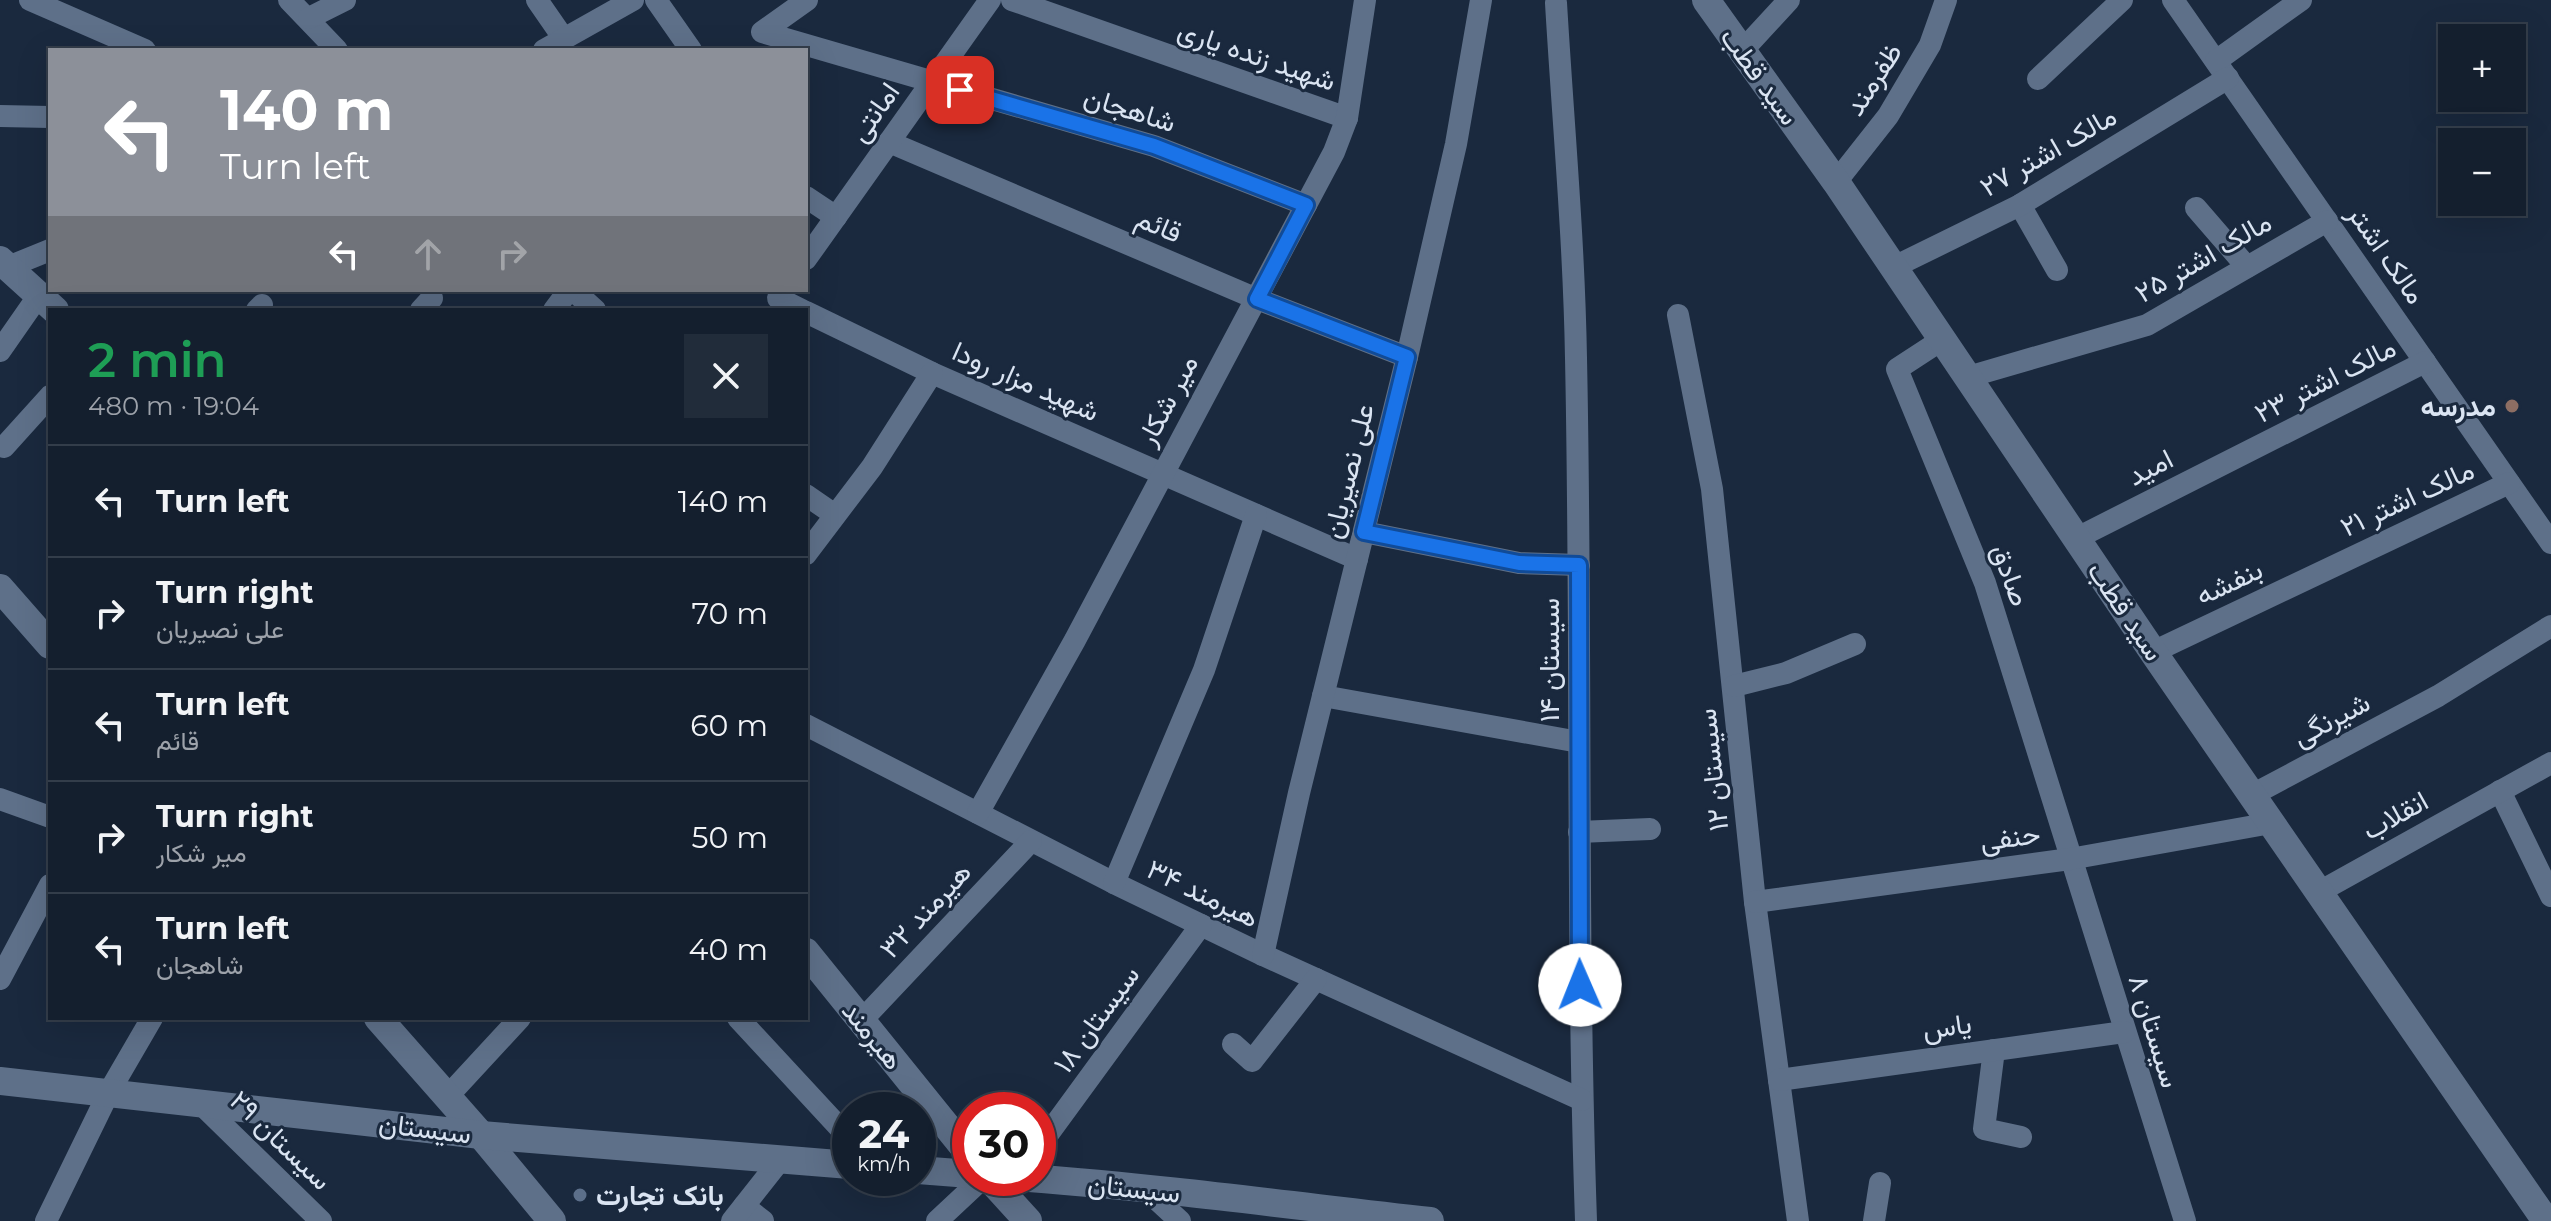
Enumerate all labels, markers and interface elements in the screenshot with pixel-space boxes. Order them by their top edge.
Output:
street label: شهید زنده یاری [1173,12,1340,99]
street label: سید قطب [1713,21,1807,131]
map controls [2438,24,2526,216]
button: + [2438,24,2526,112]
street label: ظفرمند [1837,36,1910,122]
pin [926,56,994,124]
icon: arrive [938,68,982,112]
text: 140 m [220,76,393,144]
street label: امانتی [841,76,907,148]
street label: شاهجان [1080,79,1180,139]
icon: left [88,80,192,184]
street label: مالک اشتر ۲۷ [1974,98,2123,205]
button: − [2438,128,2526,216]
text: Turn left [220,144,371,188]
street label: مالک اشتر [2339,197,2433,311]
street label: قائم [1130,200,1187,252]
street label: مالک اشتر ۲۵ [2129,204,2278,311]
icon: left [322,232,366,276]
icon: ahead [406,232,450,276]
icon: right [490,232,534,276]
street label: مالک اشتر ۲۳ [2249,330,2402,431]
text: 2 min [88,331,226,389]
button: close [684,334,768,418]
street label: شهید مزار رودا [947,334,1105,429]
street label: میر شکار [1129,349,1206,452]
place label: مدرسه [2420,389,2496,424]
text: 480 m · 19:04 [88,390,259,422]
marker: مدرسه [2503,397,2521,415]
street label: علی نصیریان [1315,400,1382,542]
street label: امید [2122,441,2178,493]
street label: مالک اشتر ۲۱ [2335,452,2480,545]
icon: left [88,479,132,523]
text: Turn left [156,483,289,520]
text: 140 m [678,483,768,520]
street label: صادق [1984,539,2038,611]
street label: بنفشه [2190,552,2268,612]
street label: سید قطب [2081,555,2171,667]
text: Turn right [156,574,313,611]
icon: right [88,591,132,635]
text: 70 m [691,595,768,632]
street label: سیستان ۱۴ [1532,598,1566,722]
text: علی نصیریان [156,613,284,645]
street label: شیرنگی [2287,685,2376,754]
text: Turn left [156,686,289,723]
icon: left [88,703,132,747]
text: 60 m [690,707,768,744]
street label: سیستان ۱۲ [1689,707,1735,833]
text: قائم [156,725,199,757]
street label: انقلاب [2356,783,2434,847]
text: Turn right [156,798,313,835]
icon: right [88,815,132,859]
street label: حنفی [1978,816,2042,858]
text: 50 m [691,819,768,856]
text: میر شکار [156,837,247,869]
street label: هیرمند ۳۴ [1141,851,1264,936]
street label: هیرمند ۳۲ [872,855,979,966]
text: Turn left [156,910,289,947]
icon: left [88,927,132,971]
text: 40 m [689,931,768,968]
position arrow [1538,943,1622,1027]
text: شاهجان [156,949,244,981]
street label: سیستان ۱۸ [1046,959,1146,1079]
street label: سیستان ۸ [2122,970,2188,1092]
street label: هیرمند [834,994,911,1077]
street label: یاس [1920,1006,1974,1046]
street label: سیستان ۲۹ [223,1083,339,1197]
speed limit sign: 30 [952,1092,1056,1196]
street label: سیستان [377,1105,473,1151]
text: 24 [859,1109,909,1158]
text: km/h [857,1152,911,1176]
street label: سیستان [1086,1166,1182,1210]
place label: بانک تجارت [596,1178,724,1213]
marker: بانک تجارت [571,1186,589,1204]

